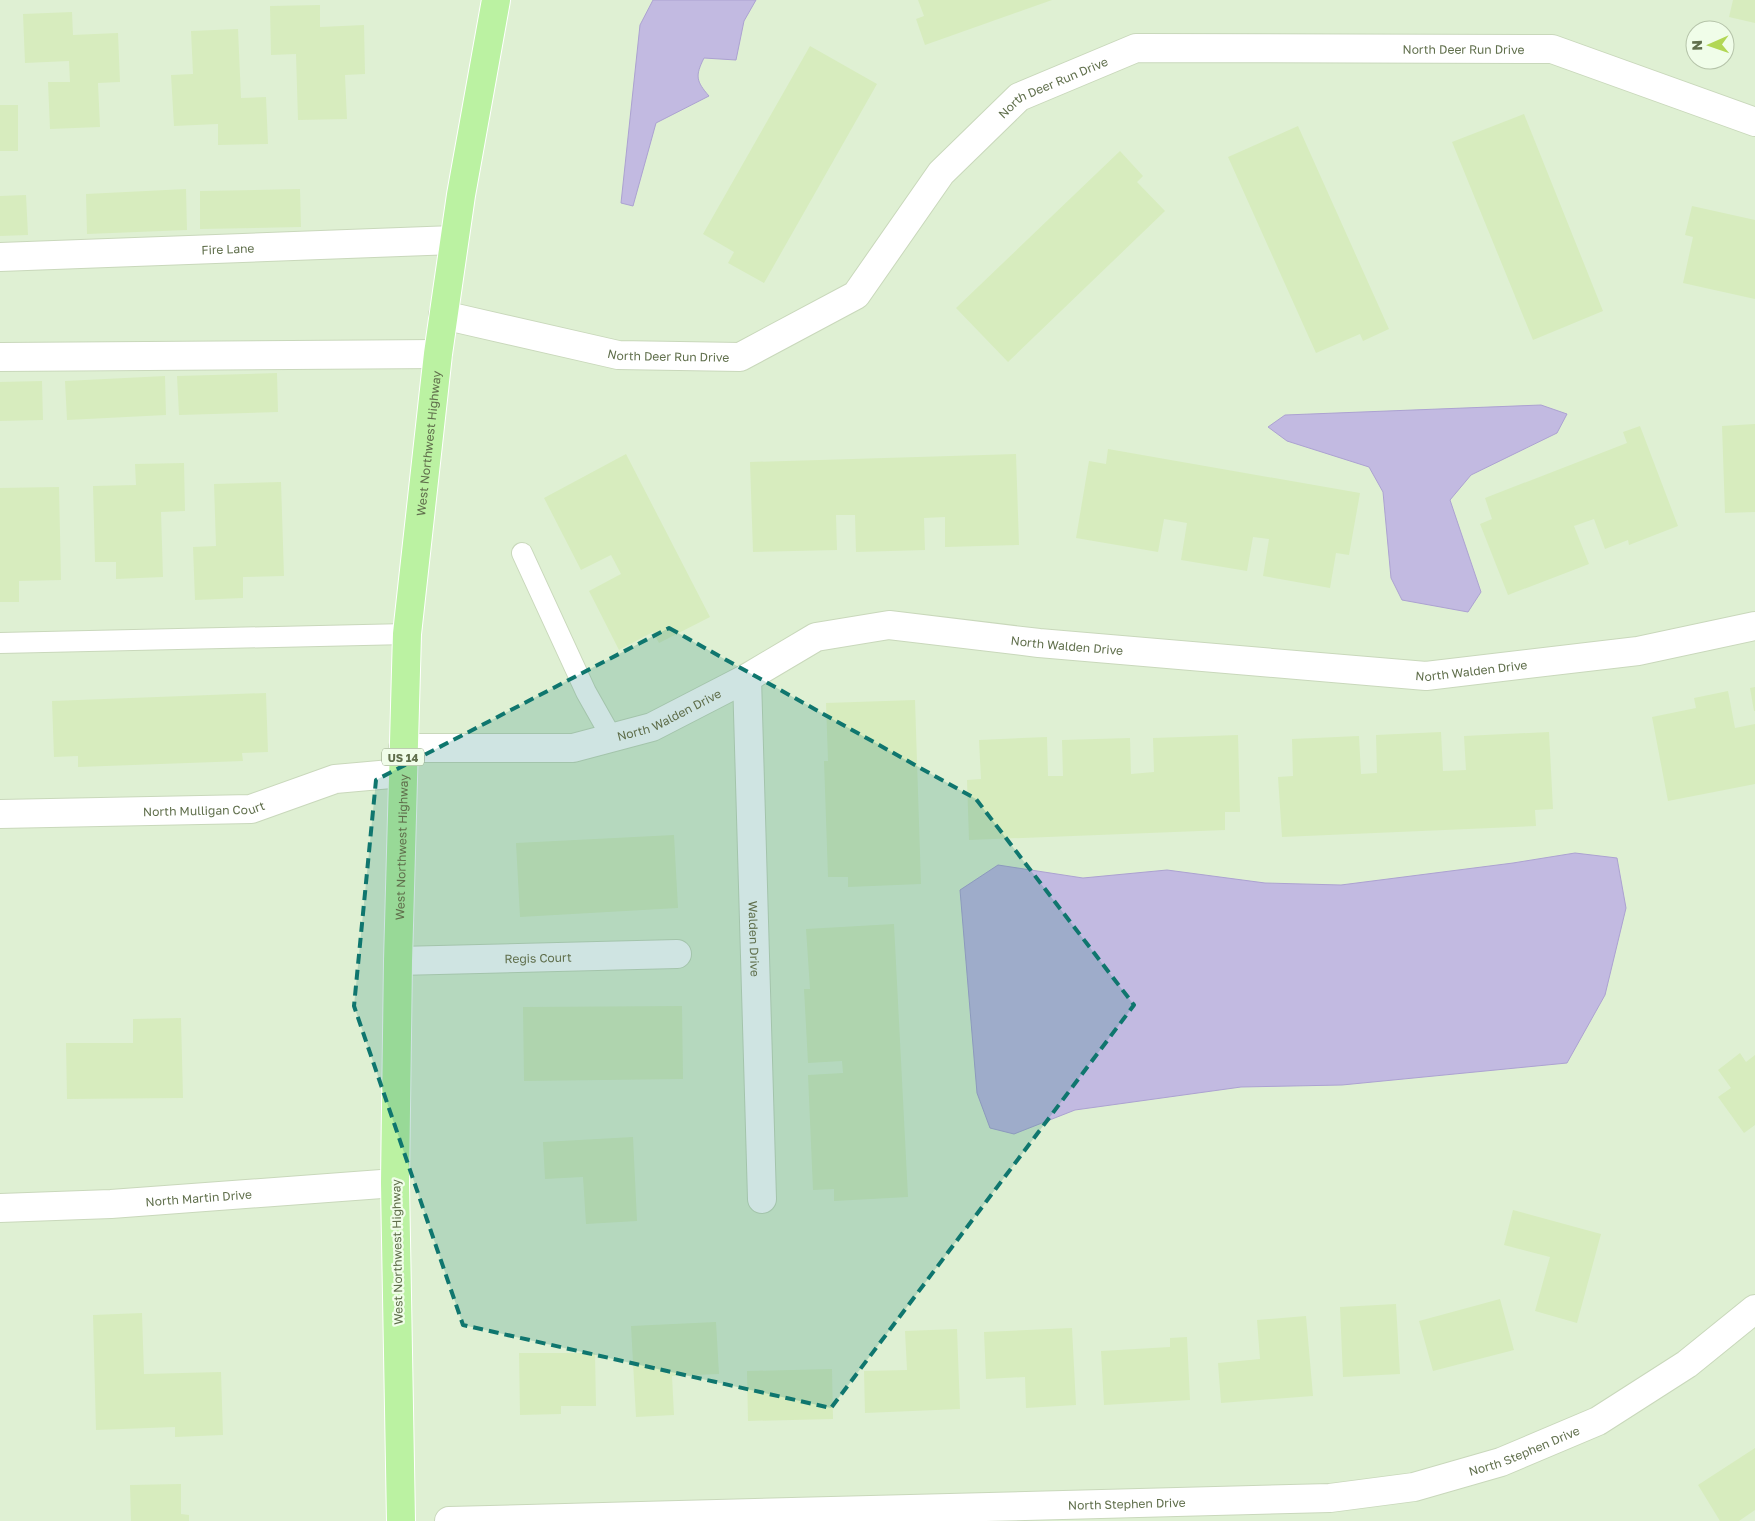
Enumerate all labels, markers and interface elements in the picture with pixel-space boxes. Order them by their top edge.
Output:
north arrow [1685,20,1735,70]
text: N [1688,40,1705,51]
street label: North Deer Run Drive [1403,41,1524,56]
street label: North Deer Run Drive [995,53,1110,121]
street label: Fire Lane [201,240,255,257]
street label: North Deer Run Drive [606,345,730,364]
street label: West Northwest Highway [413,370,444,517]
street label: North Walden Drive [1010,632,1124,658]
street label: North Walden Drive [1415,657,1528,684]
street label: North Walden Drive [615,685,723,744]
road number: US 14 [382,749,424,766]
street label: West Northwest Highway [392,774,411,920]
street label: North Mulligan Court [143,797,267,819]
street label: Walden Drive [746,901,763,977]
street label: Regis Court [504,949,572,966]
street label: West Northwest Highway [388,1179,406,1325]
street label: North Martin Drive [145,1186,252,1209]
street label: North Stephen Drive [1467,1422,1582,1478]
street label: North Stephen Drive [1068,1494,1186,1512]

